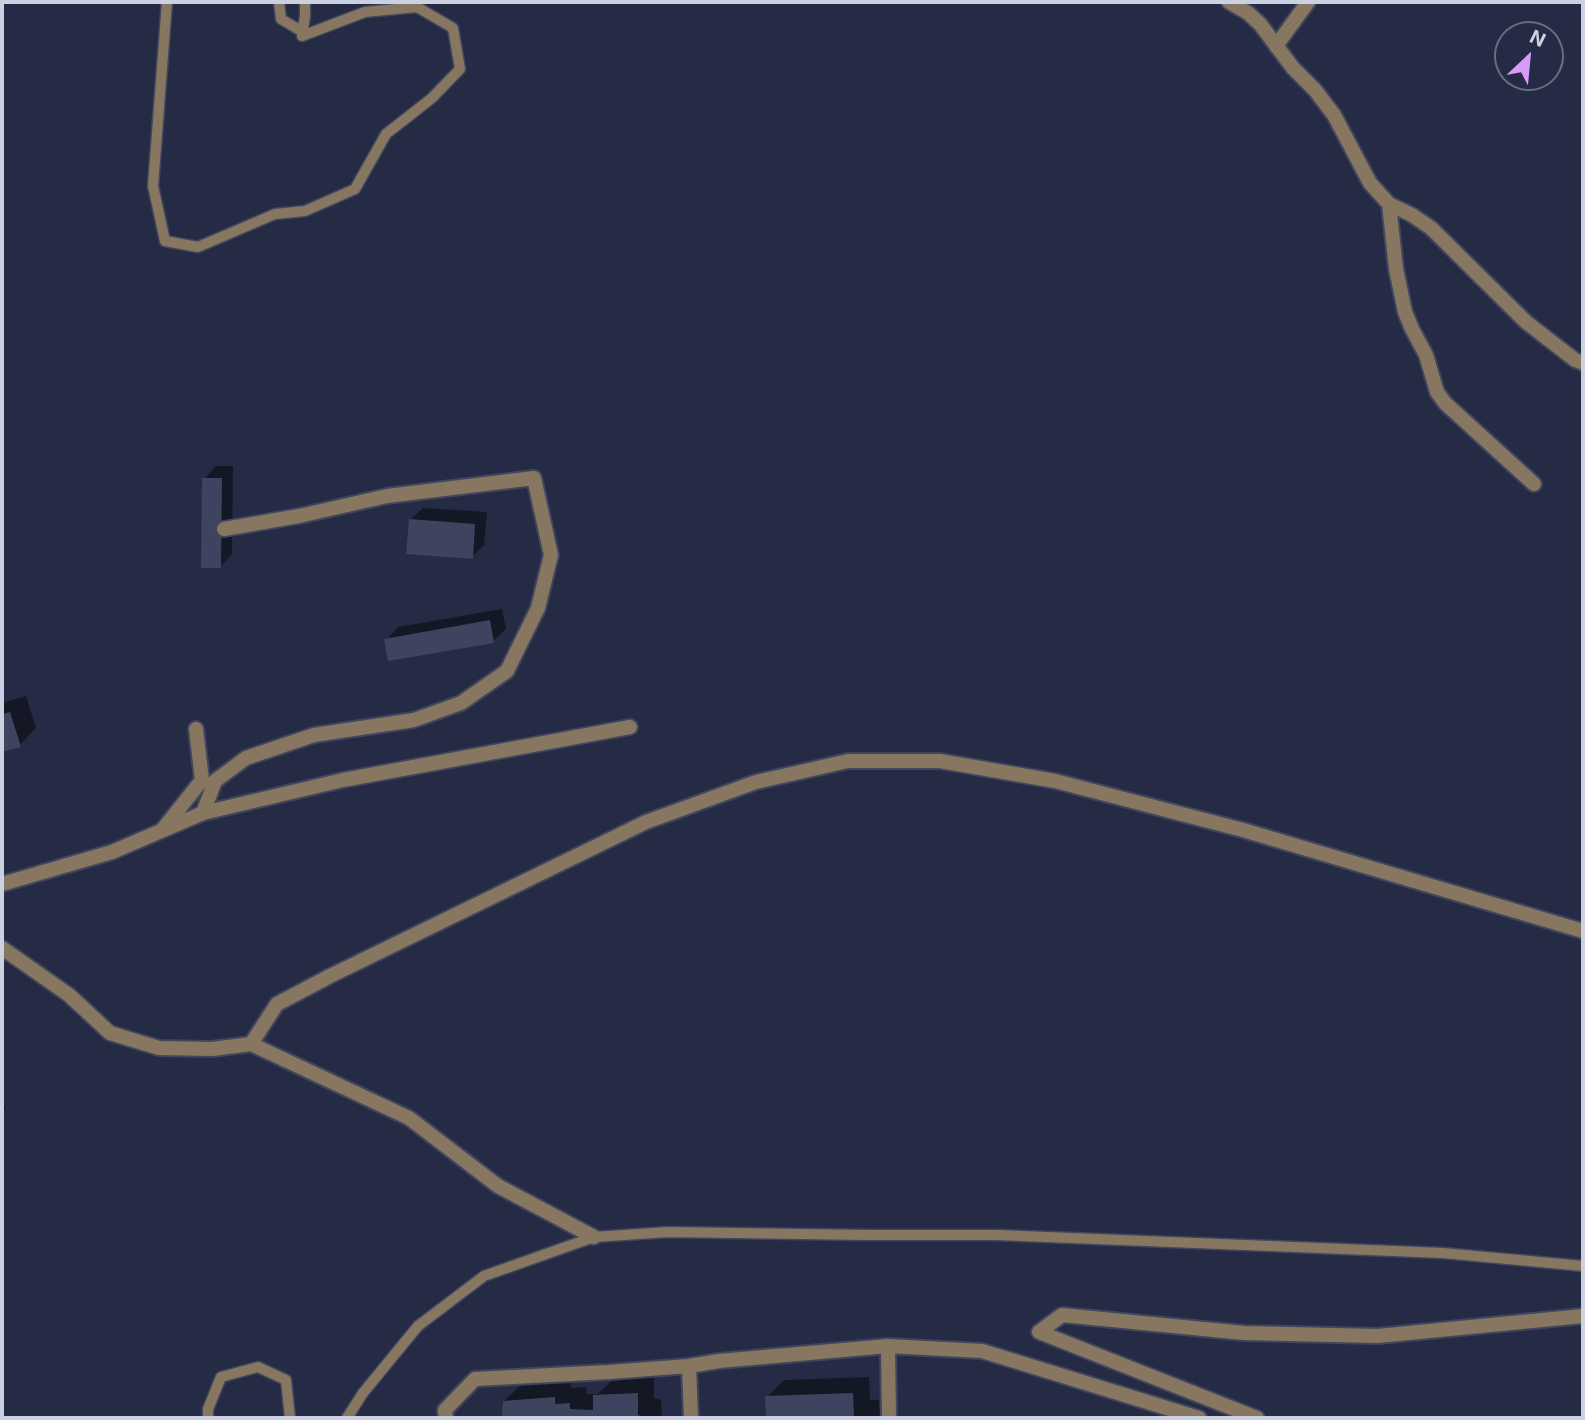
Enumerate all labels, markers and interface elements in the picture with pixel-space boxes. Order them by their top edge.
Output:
north arrow [1494,21,1564,91]
text: N [1526,25,1549,52]

